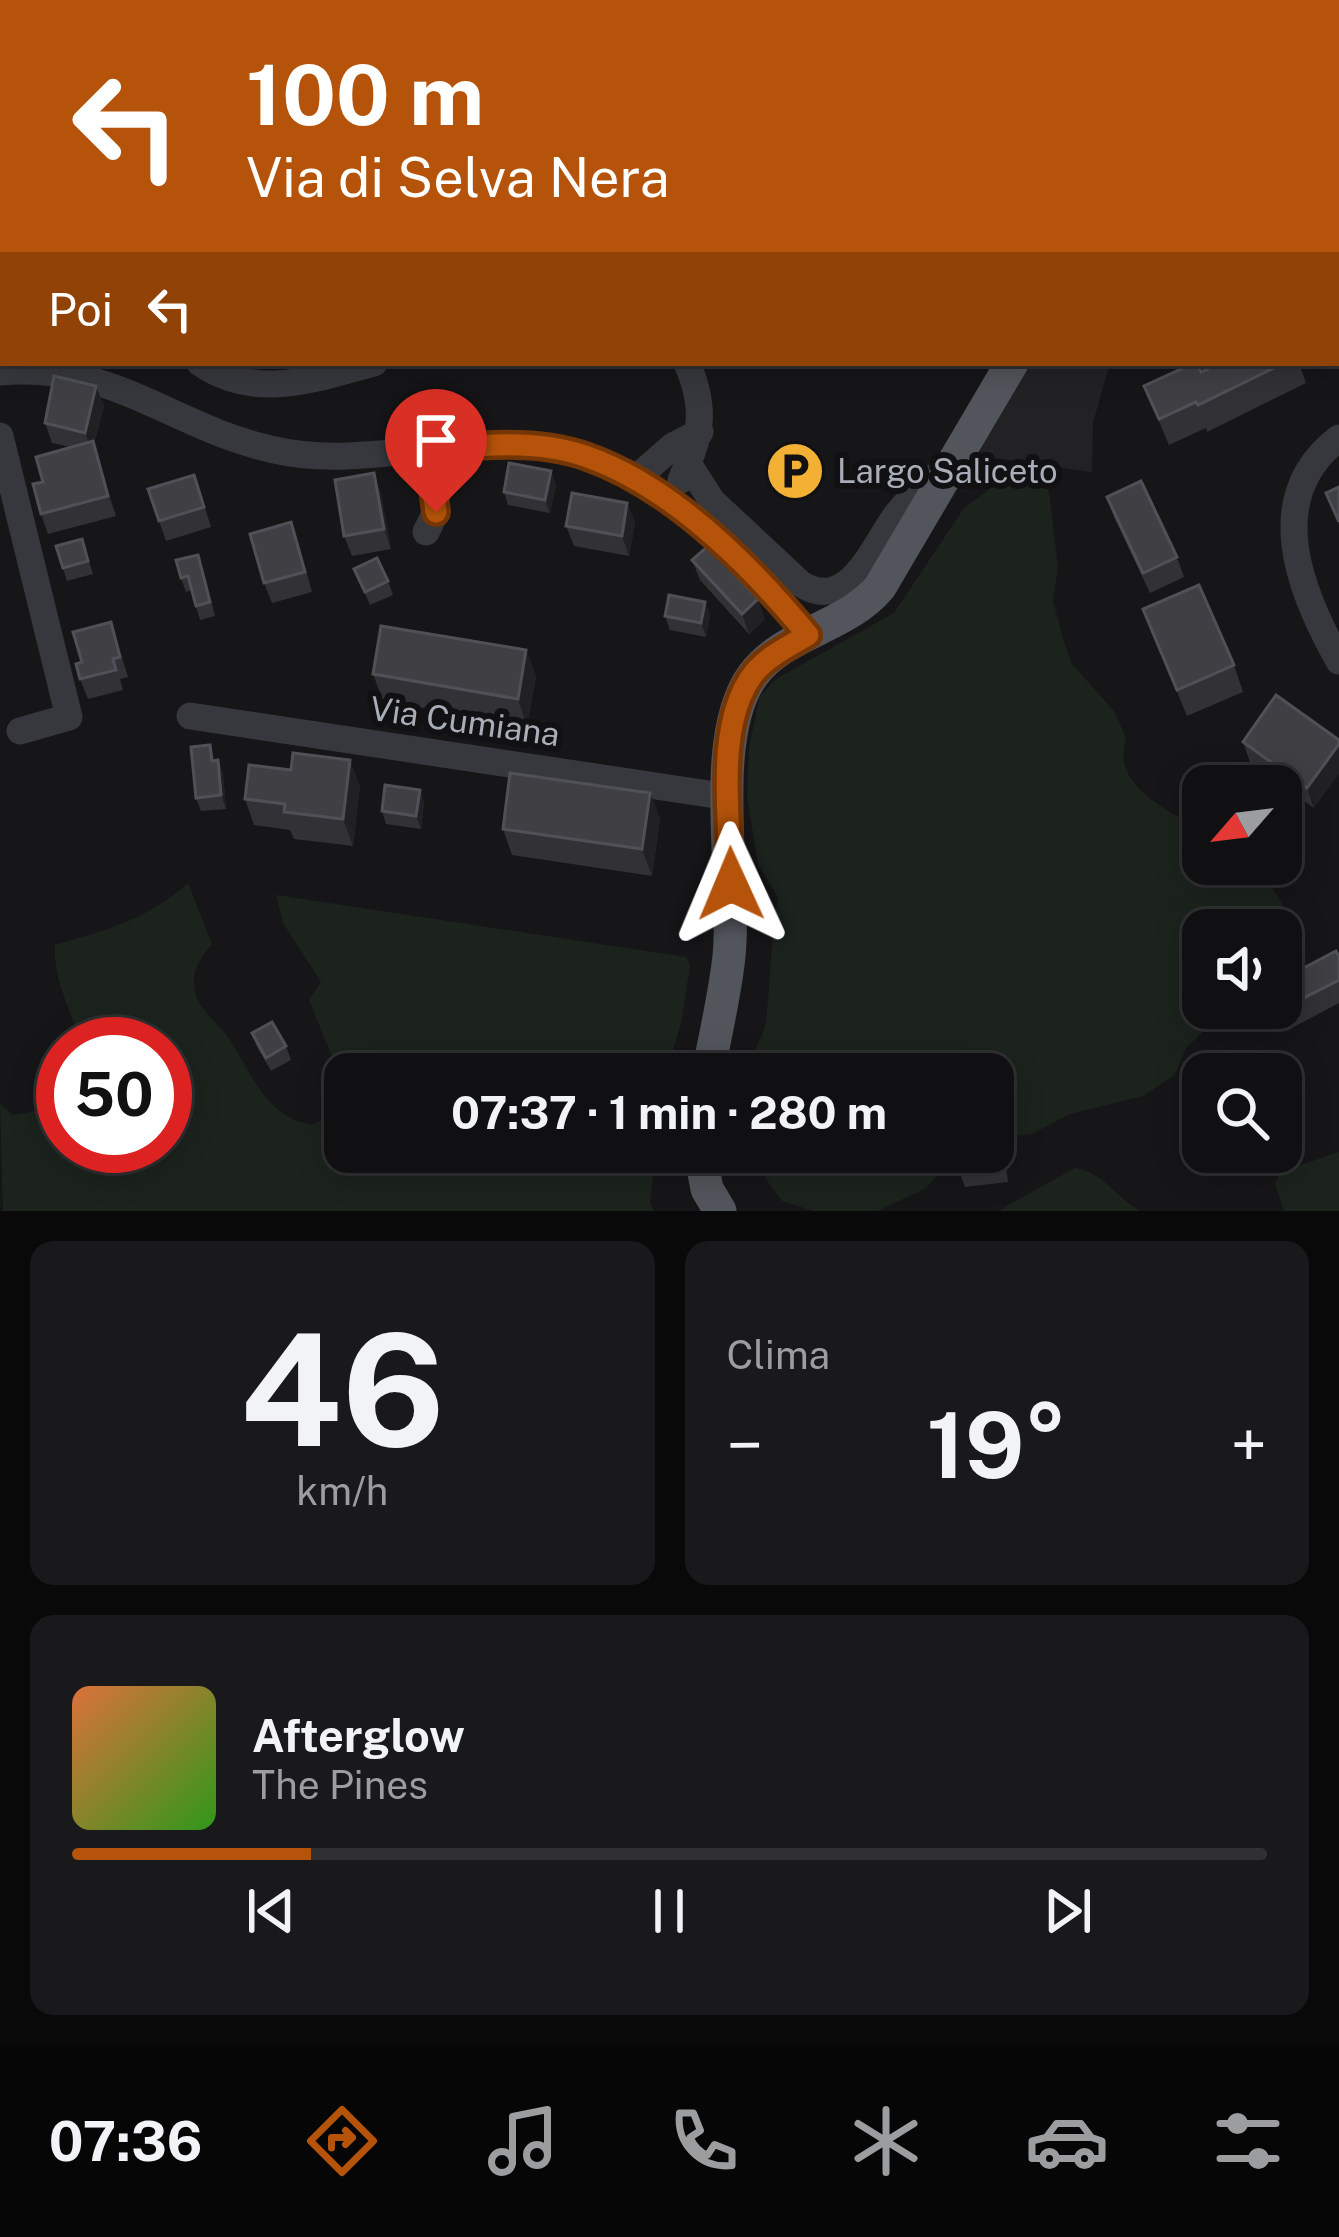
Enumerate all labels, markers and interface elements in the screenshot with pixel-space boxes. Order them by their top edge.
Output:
text: 100 m [246,45,484,144]
icon: left [48,48,204,204]
text: Via di Selva Nera [246,146,670,209]
icon: left [137,276,203,342]
text: Poi [48,283,113,336]
pin [385,389,487,512]
icon: arrive [403,407,469,473]
parking icon: Largo Saliceto [764,440,826,502]
place label: Largo Saliceto [837,452,1058,490]
street label: Via Cumiana [368,689,562,753]
north arrow [1182,765,1302,885]
map controls [1182,765,1302,1173]
position arrow [668,821,794,947]
button: sound [1182,909,1302,1029]
speed limit sign: 50 [36,1017,192,1173]
button: search [1182,1053,1302,1173]
text: 07:37 · 1 min · 280 m [451,1086,887,1139]
text: 46 [240,1298,445,1481]
text: Clima [727,1332,830,1378]
text: 19° [927,1392,1067,1498]
text: − [727,1406,763,1484]
text: + [1230,1406,1267,1484]
text: km/h [296,1468,388,1514]
text: Afterglow [252,1709,465,1762]
text: The Pines [252,1762,428,1808]
icon: previous [238,1878,304,1944]
icon: pause [636,1878,702,1944]
icon: next [1035,1878,1101,1944]
icon: directions [300,2099,384,2183]
icon: music [481,2099,565,2183]
icon: phone [662,2099,746,2183]
icon: climate [844,2099,928,2183]
icon: car [1025,2099,1109,2183]
icon: filters [1206,2099,1290,2183]
text: 07:36 [49,2110,202,2173]

